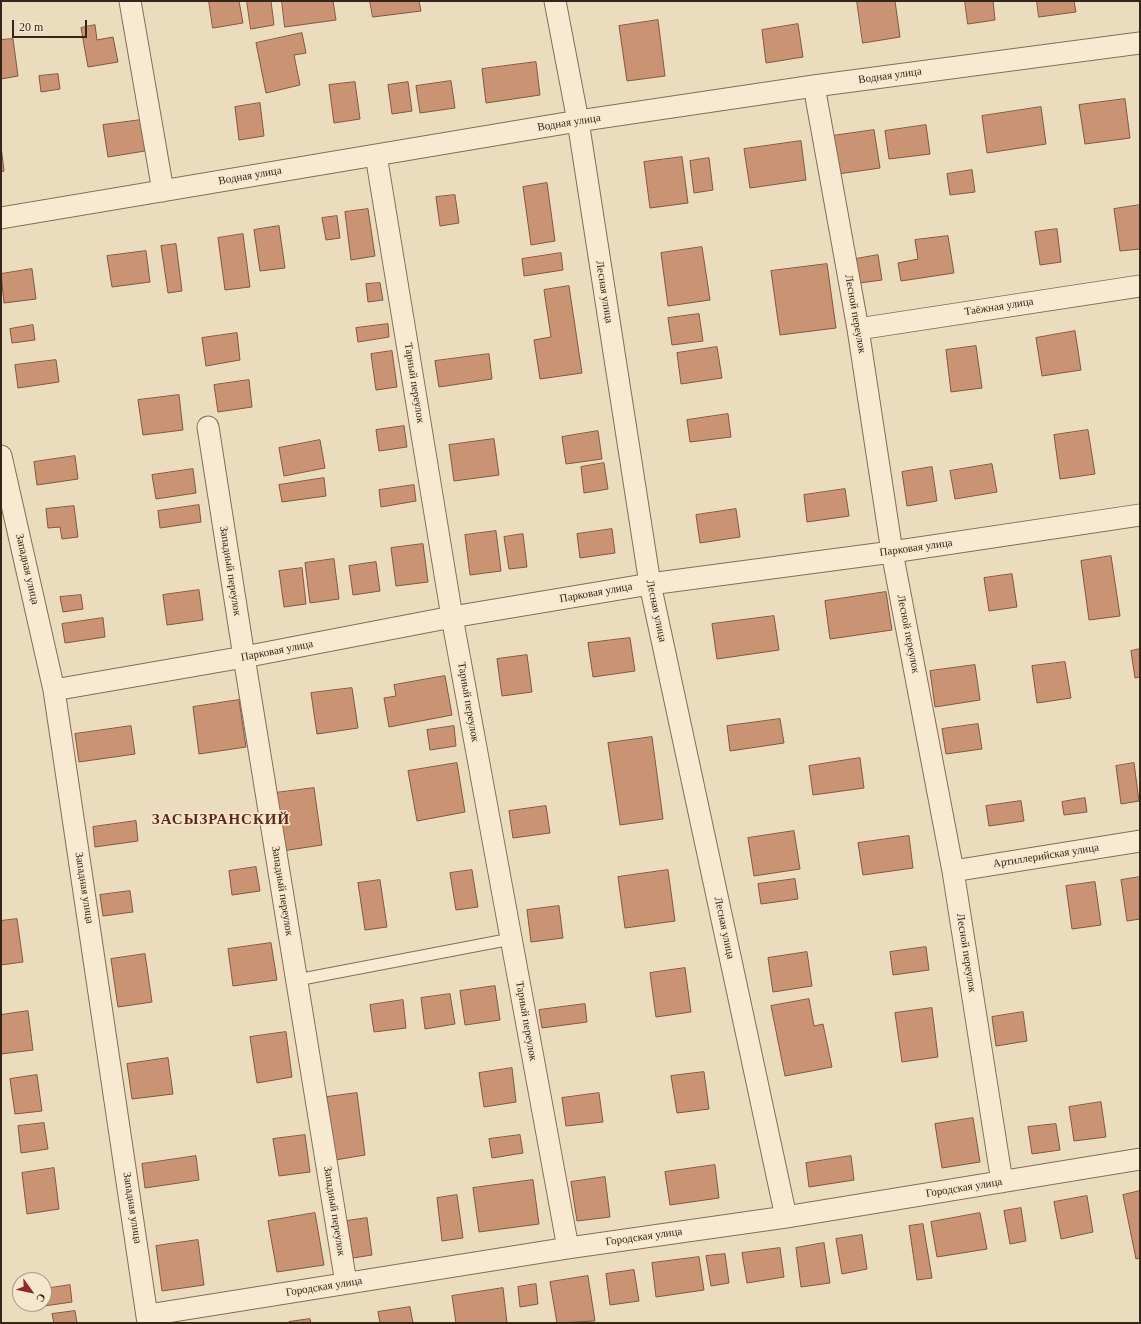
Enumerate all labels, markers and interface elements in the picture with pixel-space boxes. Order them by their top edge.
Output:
scale bar [14,12,89,38]
text: 20 m [19,20,43,34]
street label: Водная улица [857,65,923,87]
street label: Водная улица [536,111,602,135]
street label: Водная улица [217,164,283,188]
street label: Лесная улица [593,260,615,324]
street label: Лесной переулок [842,274,868,354]
street label: Таёжная улица [964,295,1034,319]
street label: Тарный переулок [401,342,427,424]
street label: Западный переулок [216,525,244,617]
street label: Западная улица [12,532,42,606]
street label: Парковая улица [879,536,953,560]
street label: Лесная улица [643,579,669,643]
street label: Парковая улица [559,580,633,606]
street label: Лесной переулок [894,594,922,674]
street label: Парковая улица [240,638,314,664]
street label: Тарный переулок [454,661,482,743]
district label: ЗАСЫЗРАНСКИЙ [152,811,290,829]
street label: Артиллерийская улица [992,841,1100,871]
street label: Западный переулок [268,845,296,937]
street label: Западная улица [72,851,96,925]
street label: Лесная улица [711,896,737,960]
street label: Лесной переулок [953,913,979,993]
street label: Тарный переулок [512,980,540,1062]
street label: Западный переулок [320,1165,348,1257]
street label: Западная улица [120,1171,144,1245]
street label: Городская улица [925,1175,1003,1201]
street label: Городская улица [605,1225,683,1249]
north arrow [12,1272,52,1312]
street label: Городская улица [285,1274,363,1300]
text: С [34,1291,48,1305]

